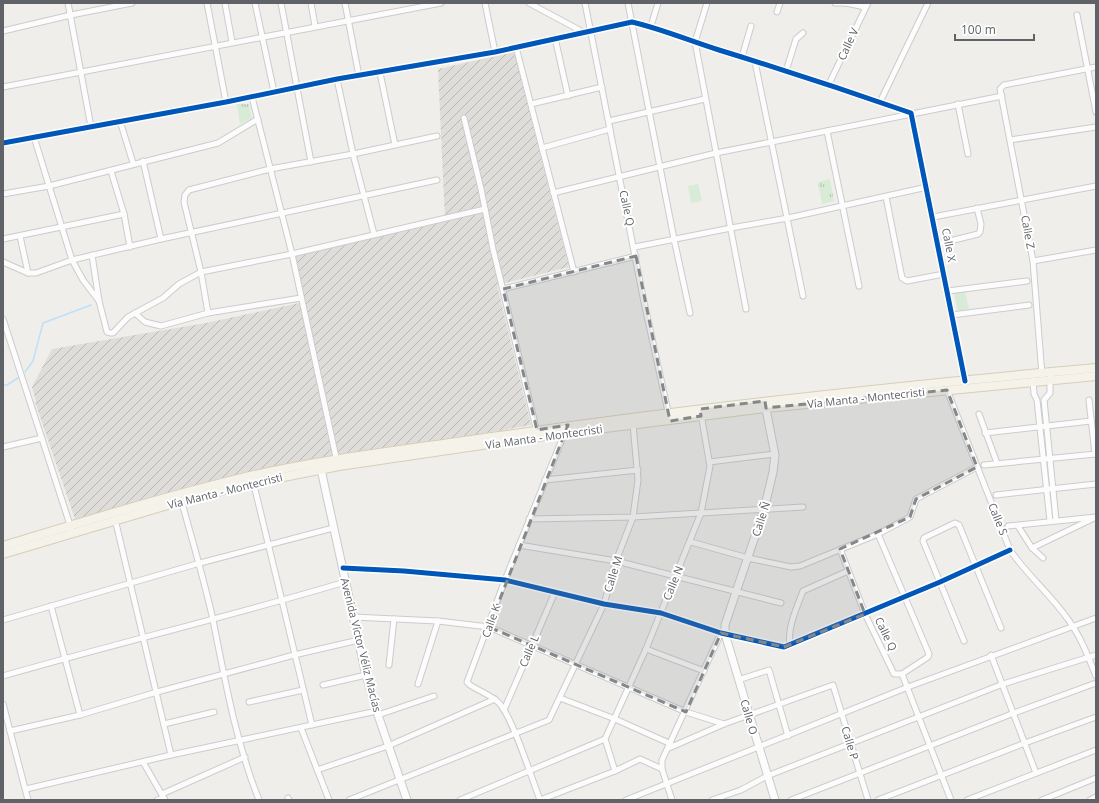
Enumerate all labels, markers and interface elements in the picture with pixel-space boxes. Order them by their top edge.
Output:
scale bar [955,16,1034,42]
text: 100 m [961,21,996,38]
street label: Calle V [834,25,862,62]
street label: Calle Q [616,189,639,227]
street label: Calle Z [1018,214,1039,250]
street label: Calle X [939,227,960,264]
street label: Vía Manta - Montecristi [806,384,926,411]
street label: Vía Manta - Montecristi [484,421,603,452]
street label: Vía Manta - Montecristi [166,469,284,512]
street label: Calle Ñ [748,499,773,538]
street label: Calle S [985,500,1012,537]
street label: Calle M [600,554,625,594]
street label: Calle N [659,563,686,602]
street label: Avenida Víctor Véliz Macías [338,576,385,714]
street label: Calle K [478,602,504,640]
street label: Calle Q [872,614,901,653]
street label: Calle L [515,632,542,669]
street label: Calle O [737,697,762,736]
street label: Calle P [838,724,863,762]

